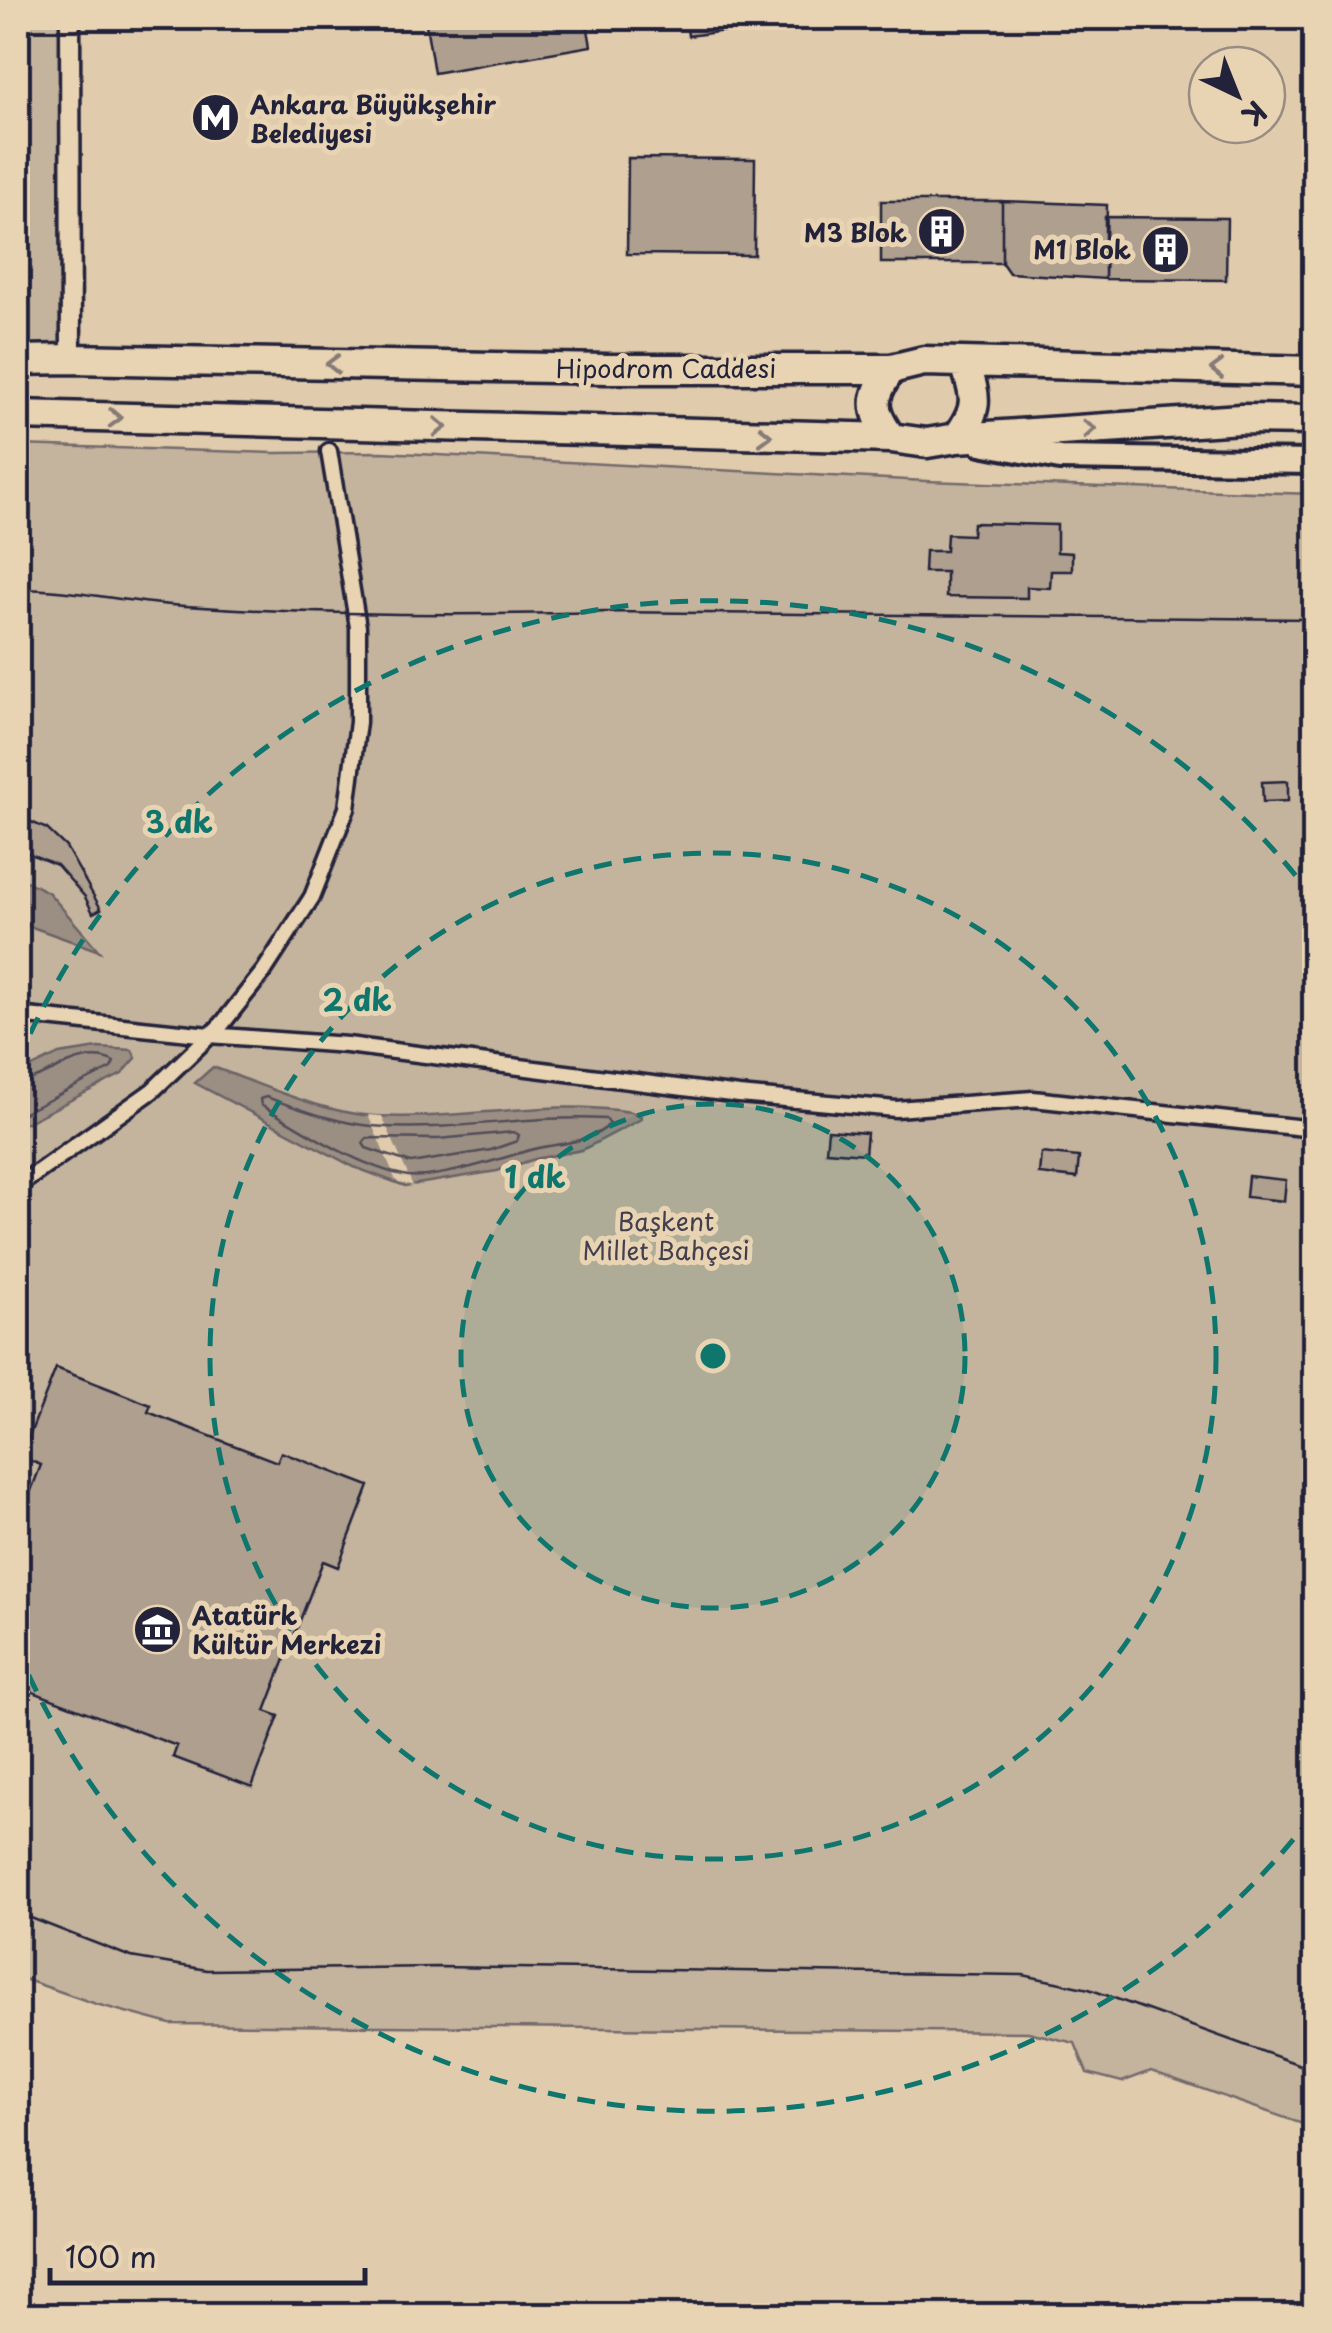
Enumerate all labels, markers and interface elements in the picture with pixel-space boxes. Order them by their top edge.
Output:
north arrow [1187,45,1287,145]
place label: Ankara Büyükşehir Belediyesi [250,85,496,152]
metro station icon: Ankara Büyükşehir Belediyesi [189,92,241,144]
text: K [1233,92,1277,137]
building icon: M3 Blok [916,206,968,258]
place label: M3 Blok [804,213,907,251]
building icon: M1 Blok [1140,223,1192,275]
place label: M1 Blok [1033,230,1131,268]
street label: Hipodrom Caddesi [556,349,776,387]
one-way arrow [325,353,341,374]
one-way arrow [1209,358,1224,380]
one-way arrow [107,408,123,429]
one-way arrow [432,417,448,438]
one-way arrow [1081,419,1097,440]
one-way arrow [758,425,773,447]
text: 3 dk [145,798,213,843]
text: 2 dk [322,976,392,1021]
text: 1 dk [504,1153,566,1198]
park label: Başkent Millet Bahçesi [582,1202,750,1269]
centre of rings [695,1338,731,1374]
place label: Atatürk Kültür Merkezi [192,1596,381,1663]
museum icon: Atatürk Kültür Merkezi [131,1603,183,1655]
scale bar [50,2223,365,2285]
text: 100 m [65,2233,157,2278]

